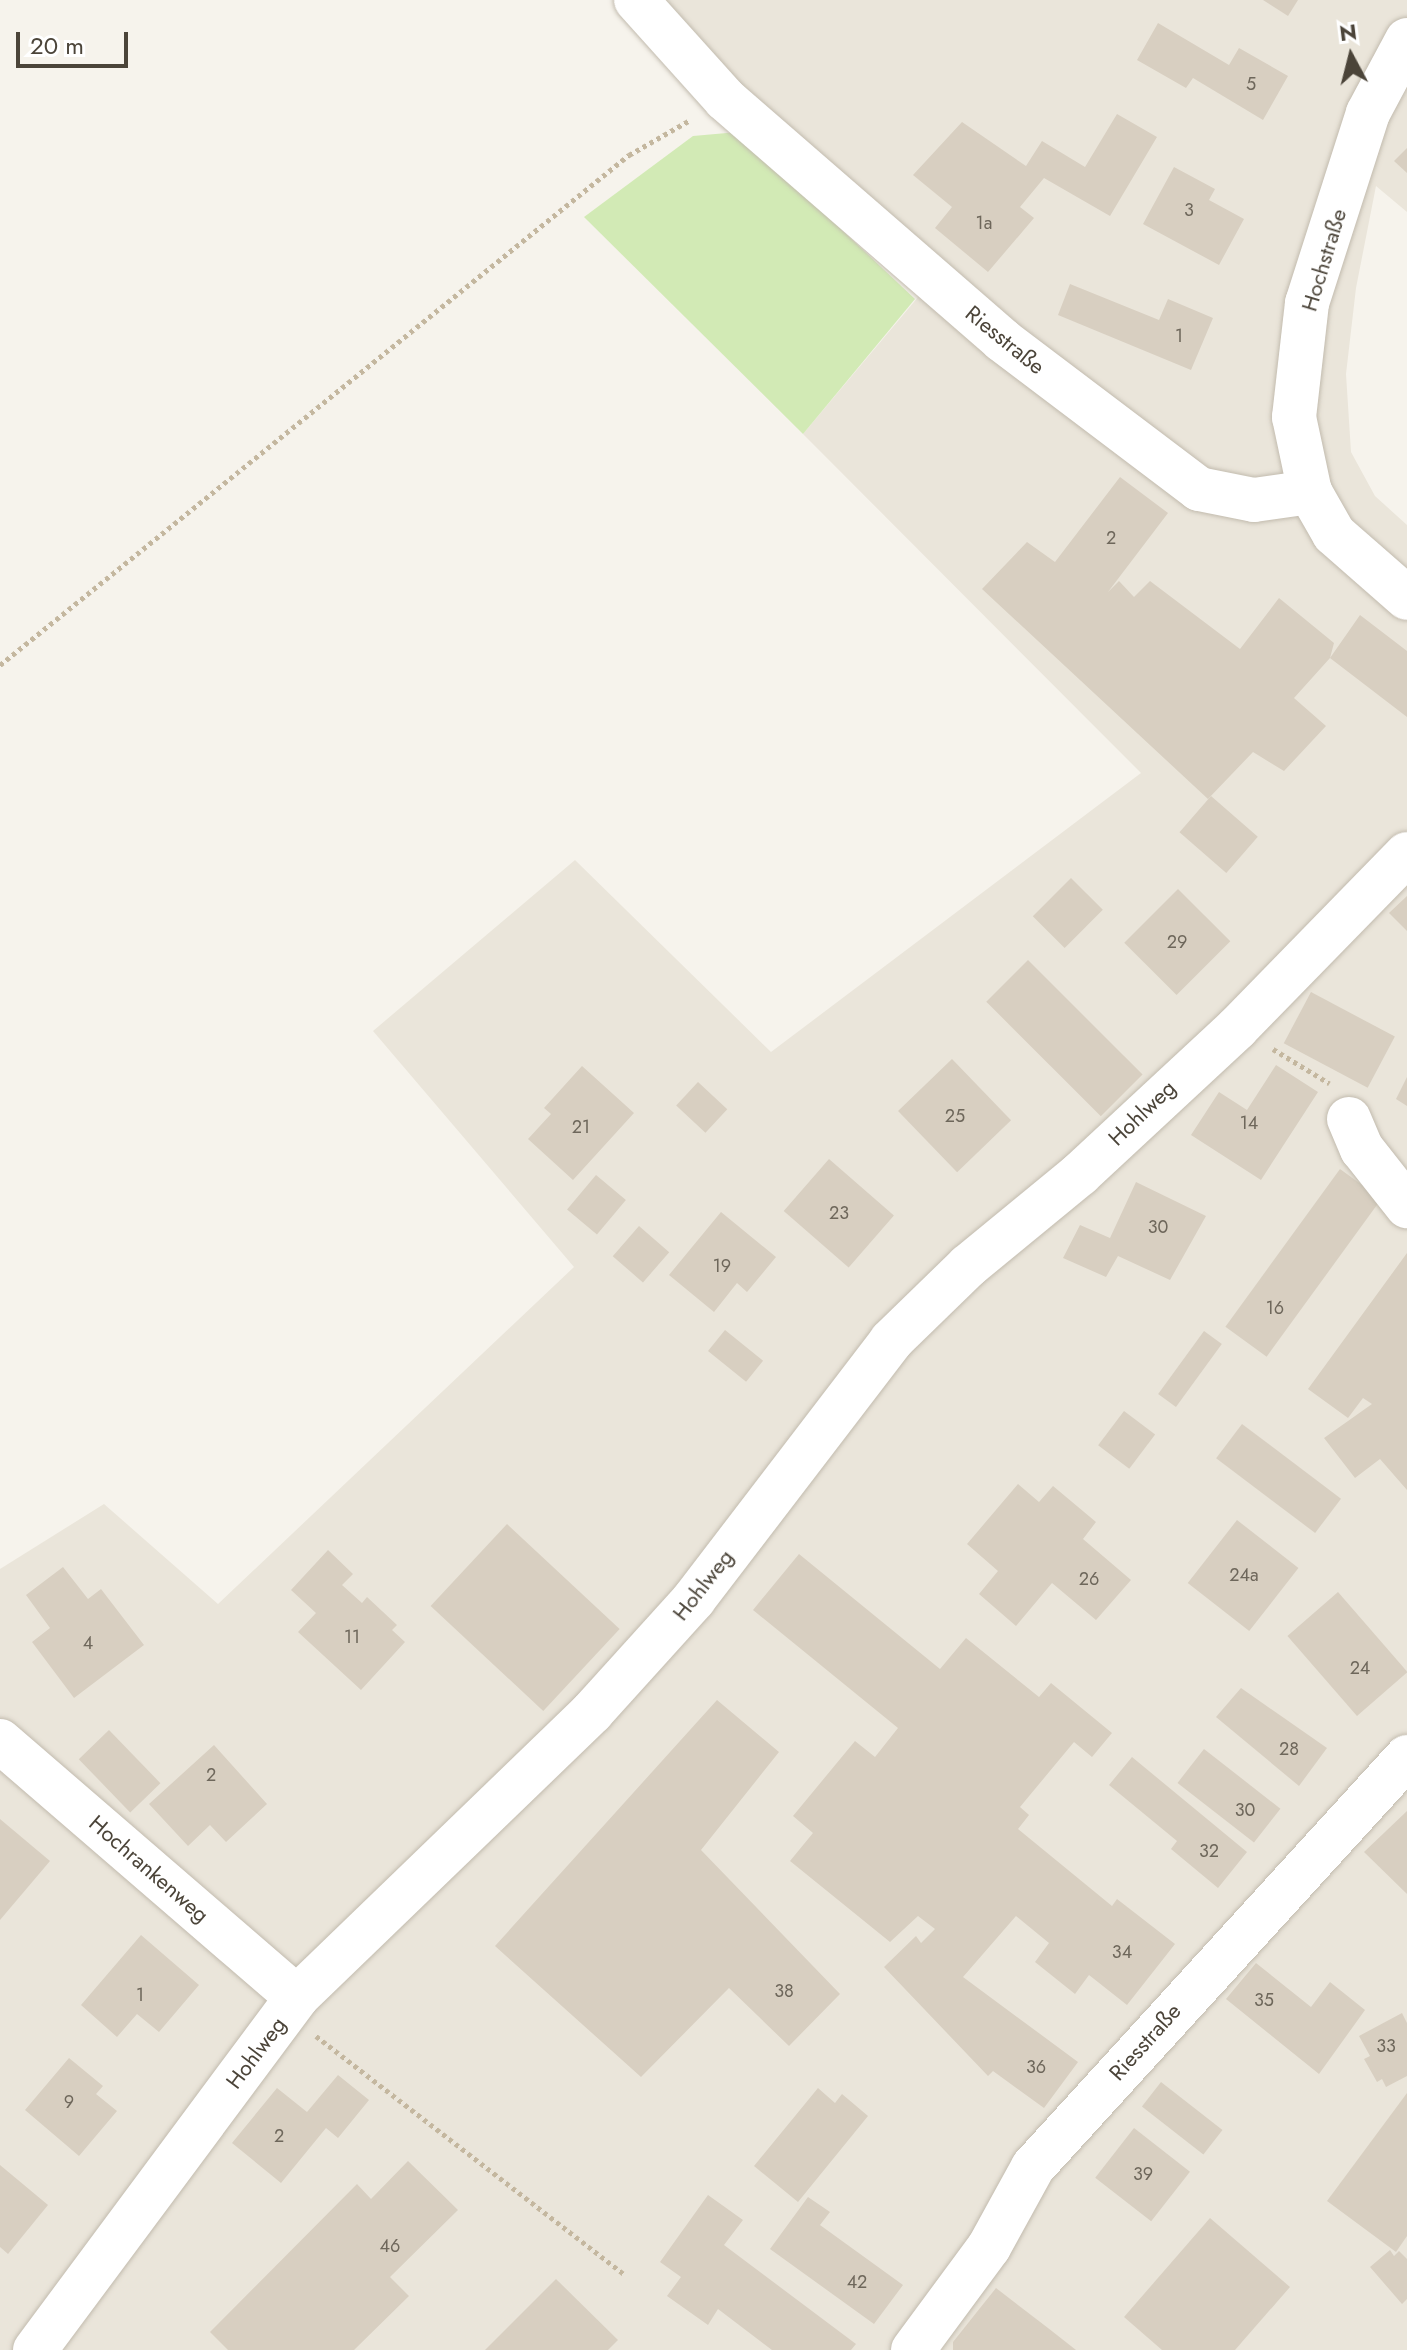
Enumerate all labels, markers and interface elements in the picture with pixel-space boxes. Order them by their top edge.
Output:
text: N [1337,15,1359,49]
scale bar [20,16,132,66]
north arrow [1311,16,1391,96]
text: 20 m [30,28,84,63]
house number: 5 [1246,73,1256,95]
house number: 3 [1184,199,1194,221]
street label: Hochstraße [1296,206,1352,314]
house number: 1a [976,212,992,234]
street label: Riesstraße [960,300,1050,380]
house number: 1 [1175,325,1183,347]
house number: 2 [1106,527,1116,549]
house number: 29 [1167,931,1187,953]
street label: Hohlweg [1103,1075,1181,1151]
house number: 25 [945,1105,965,1127]
house number: 14 [1240,1112,1258,1134]
house number: 21 [572,1116,590,1138]
house number: 23 [829,1202,849,1224]
house number: 30 [1148,1216,1168,1238]
house number: 19 [713,1255,731,1277]
house number: 16 [1266,1297,1284,1319]
street label: Hohlweg [667,1544,739,1626]
house number: 24a [1229,1564,1259,1586]
house number: 26 [1079,1568,1099,1590]
house number: 11 [344,1626,360,1648]
house number: 4 [83,1632,93,1654]
house number: 24 [1350,1657,1370,1679]
house number: 28 [1279,1738,1299,1760]
house number: 2 [206,1764,216,1786]
house number: 30 [1235,1799,1255,1821]
street label: Hochrankenweg [84,1810,214,1928]
house number: 32 [1199,1840,1219,1862]
house number: 34 [1112,1941,1132,1963]
house number: 38 [774,1980,794,2002]
house number: 1 [136,1984,144,2006]
house number: 35 [1254,1989,1274,2011]
street label: Riesstraße [1104,1998,1186,2086]
street label: Hohlweg [221,2012,291,2094]
house number: 33 [1376,2035,1396,2057]
house number: 36 [1026,2056,1046,2078]
house number: 9 [64,2091,74,2113]
house number: 2 [274,2125,284,2147]
house number: 39 [1133,2163,1153,2185]
house number: 46 [380,2235,400,2257]
house number: 42 [847,2271,867,2293]

